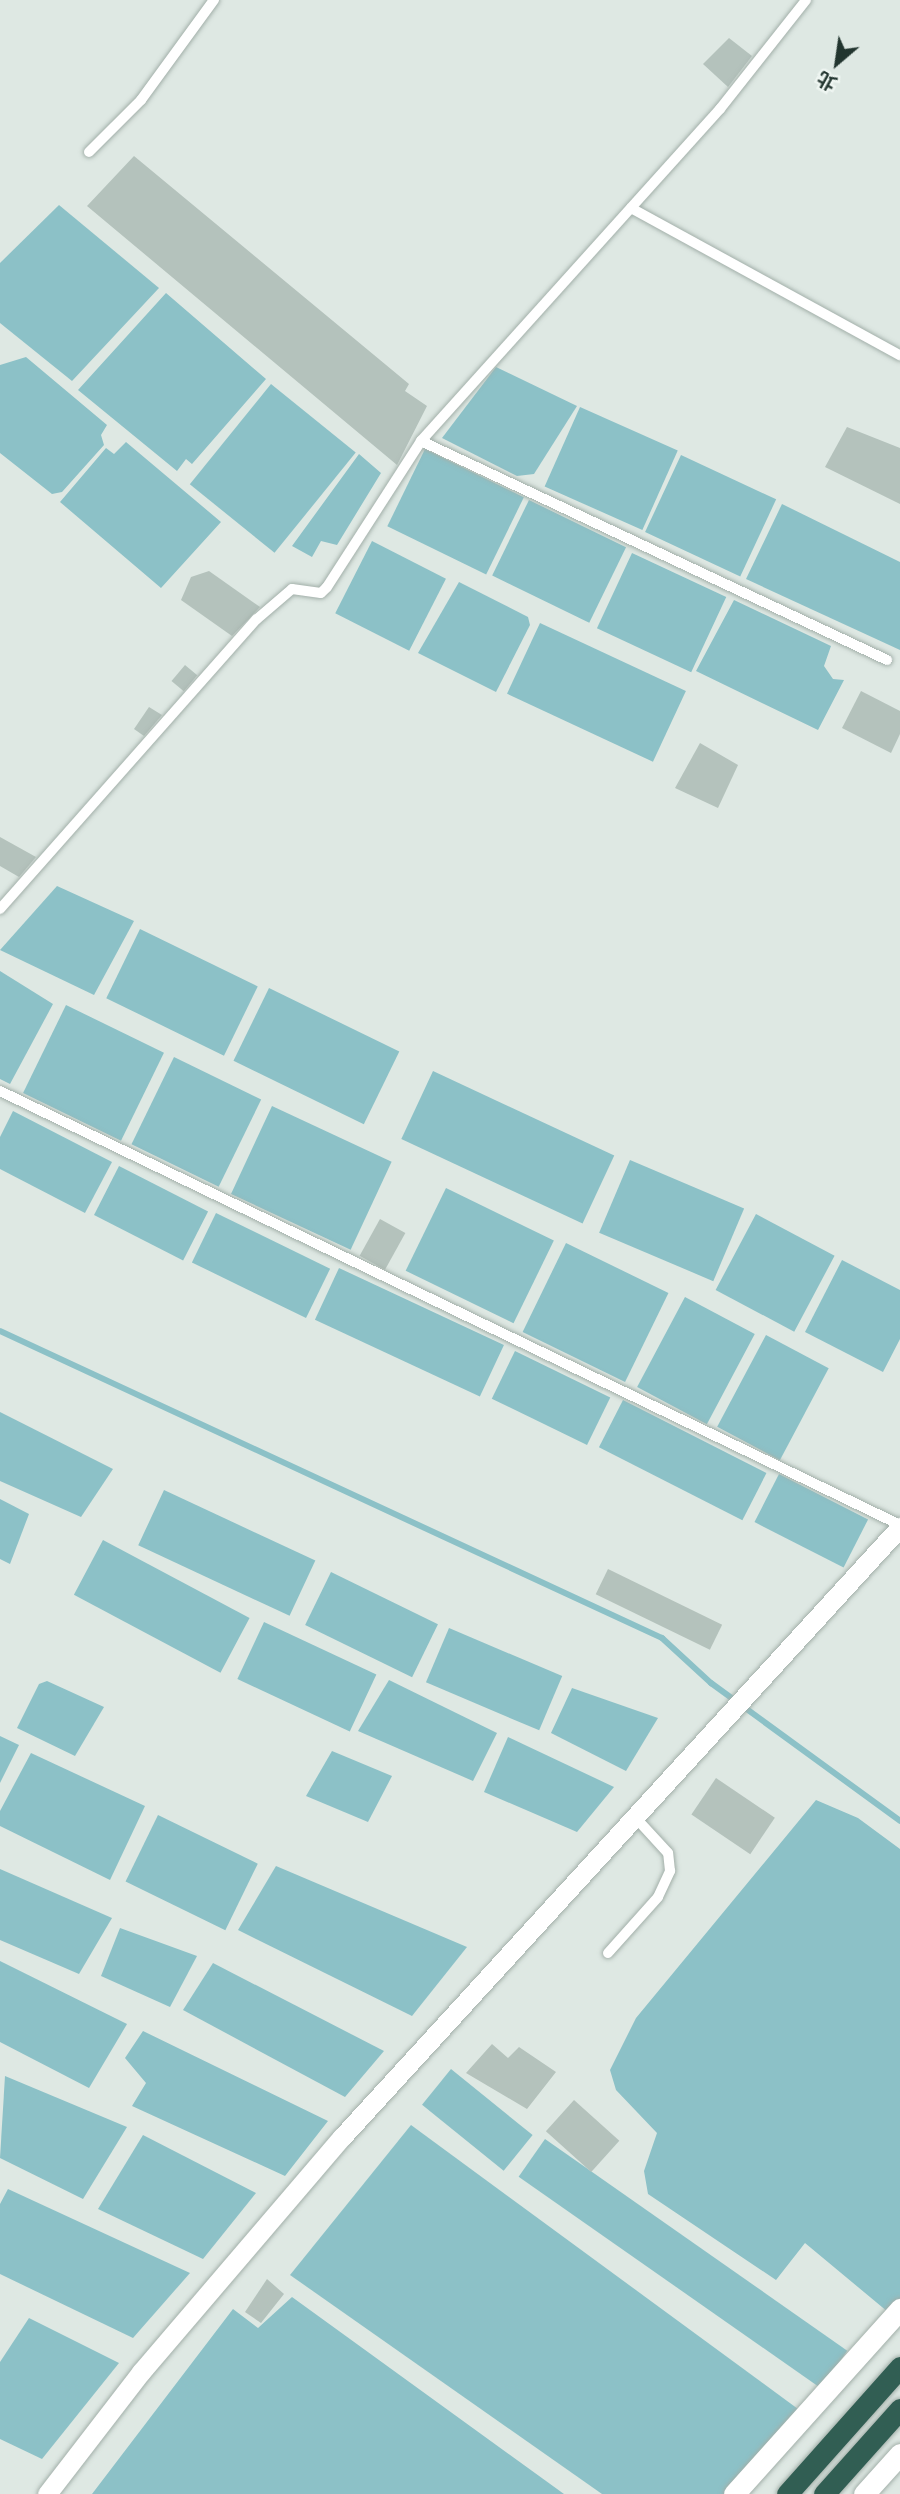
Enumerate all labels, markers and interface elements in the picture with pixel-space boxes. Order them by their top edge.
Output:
north arrow [802,28,872,98]
text: 北 [813,67,840,96]

